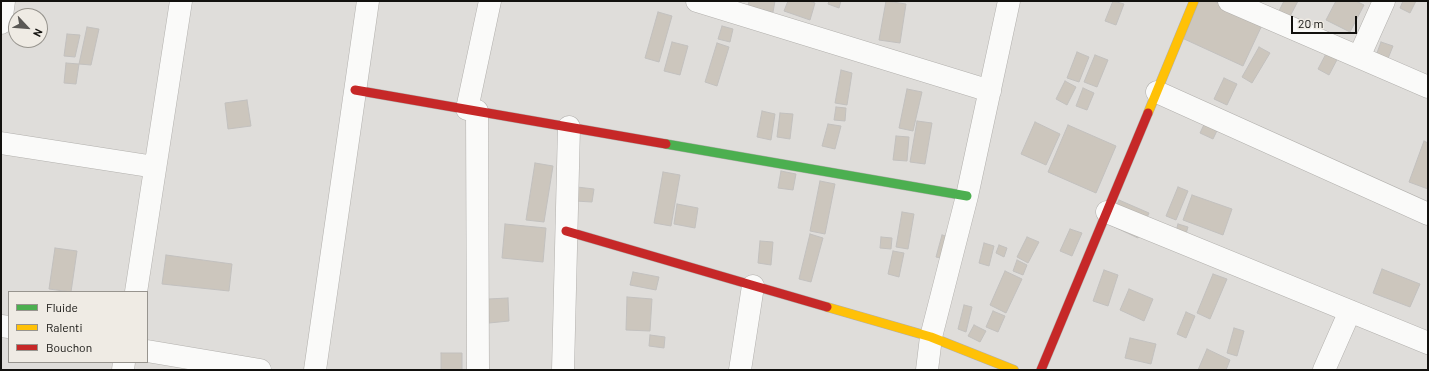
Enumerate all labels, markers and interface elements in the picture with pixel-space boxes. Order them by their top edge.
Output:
north arrow [8,8,48,48]
scale bar [1293,8,1359,34]
text: 20 m [1298,16,1324,30]
text: N [31,27,46,39]
legend [8,291,148,363]
text: Fluide [46,300,78,314]
text: Ralenti [46,320,83,334]
text: Bouchon [46,340,92,354]

